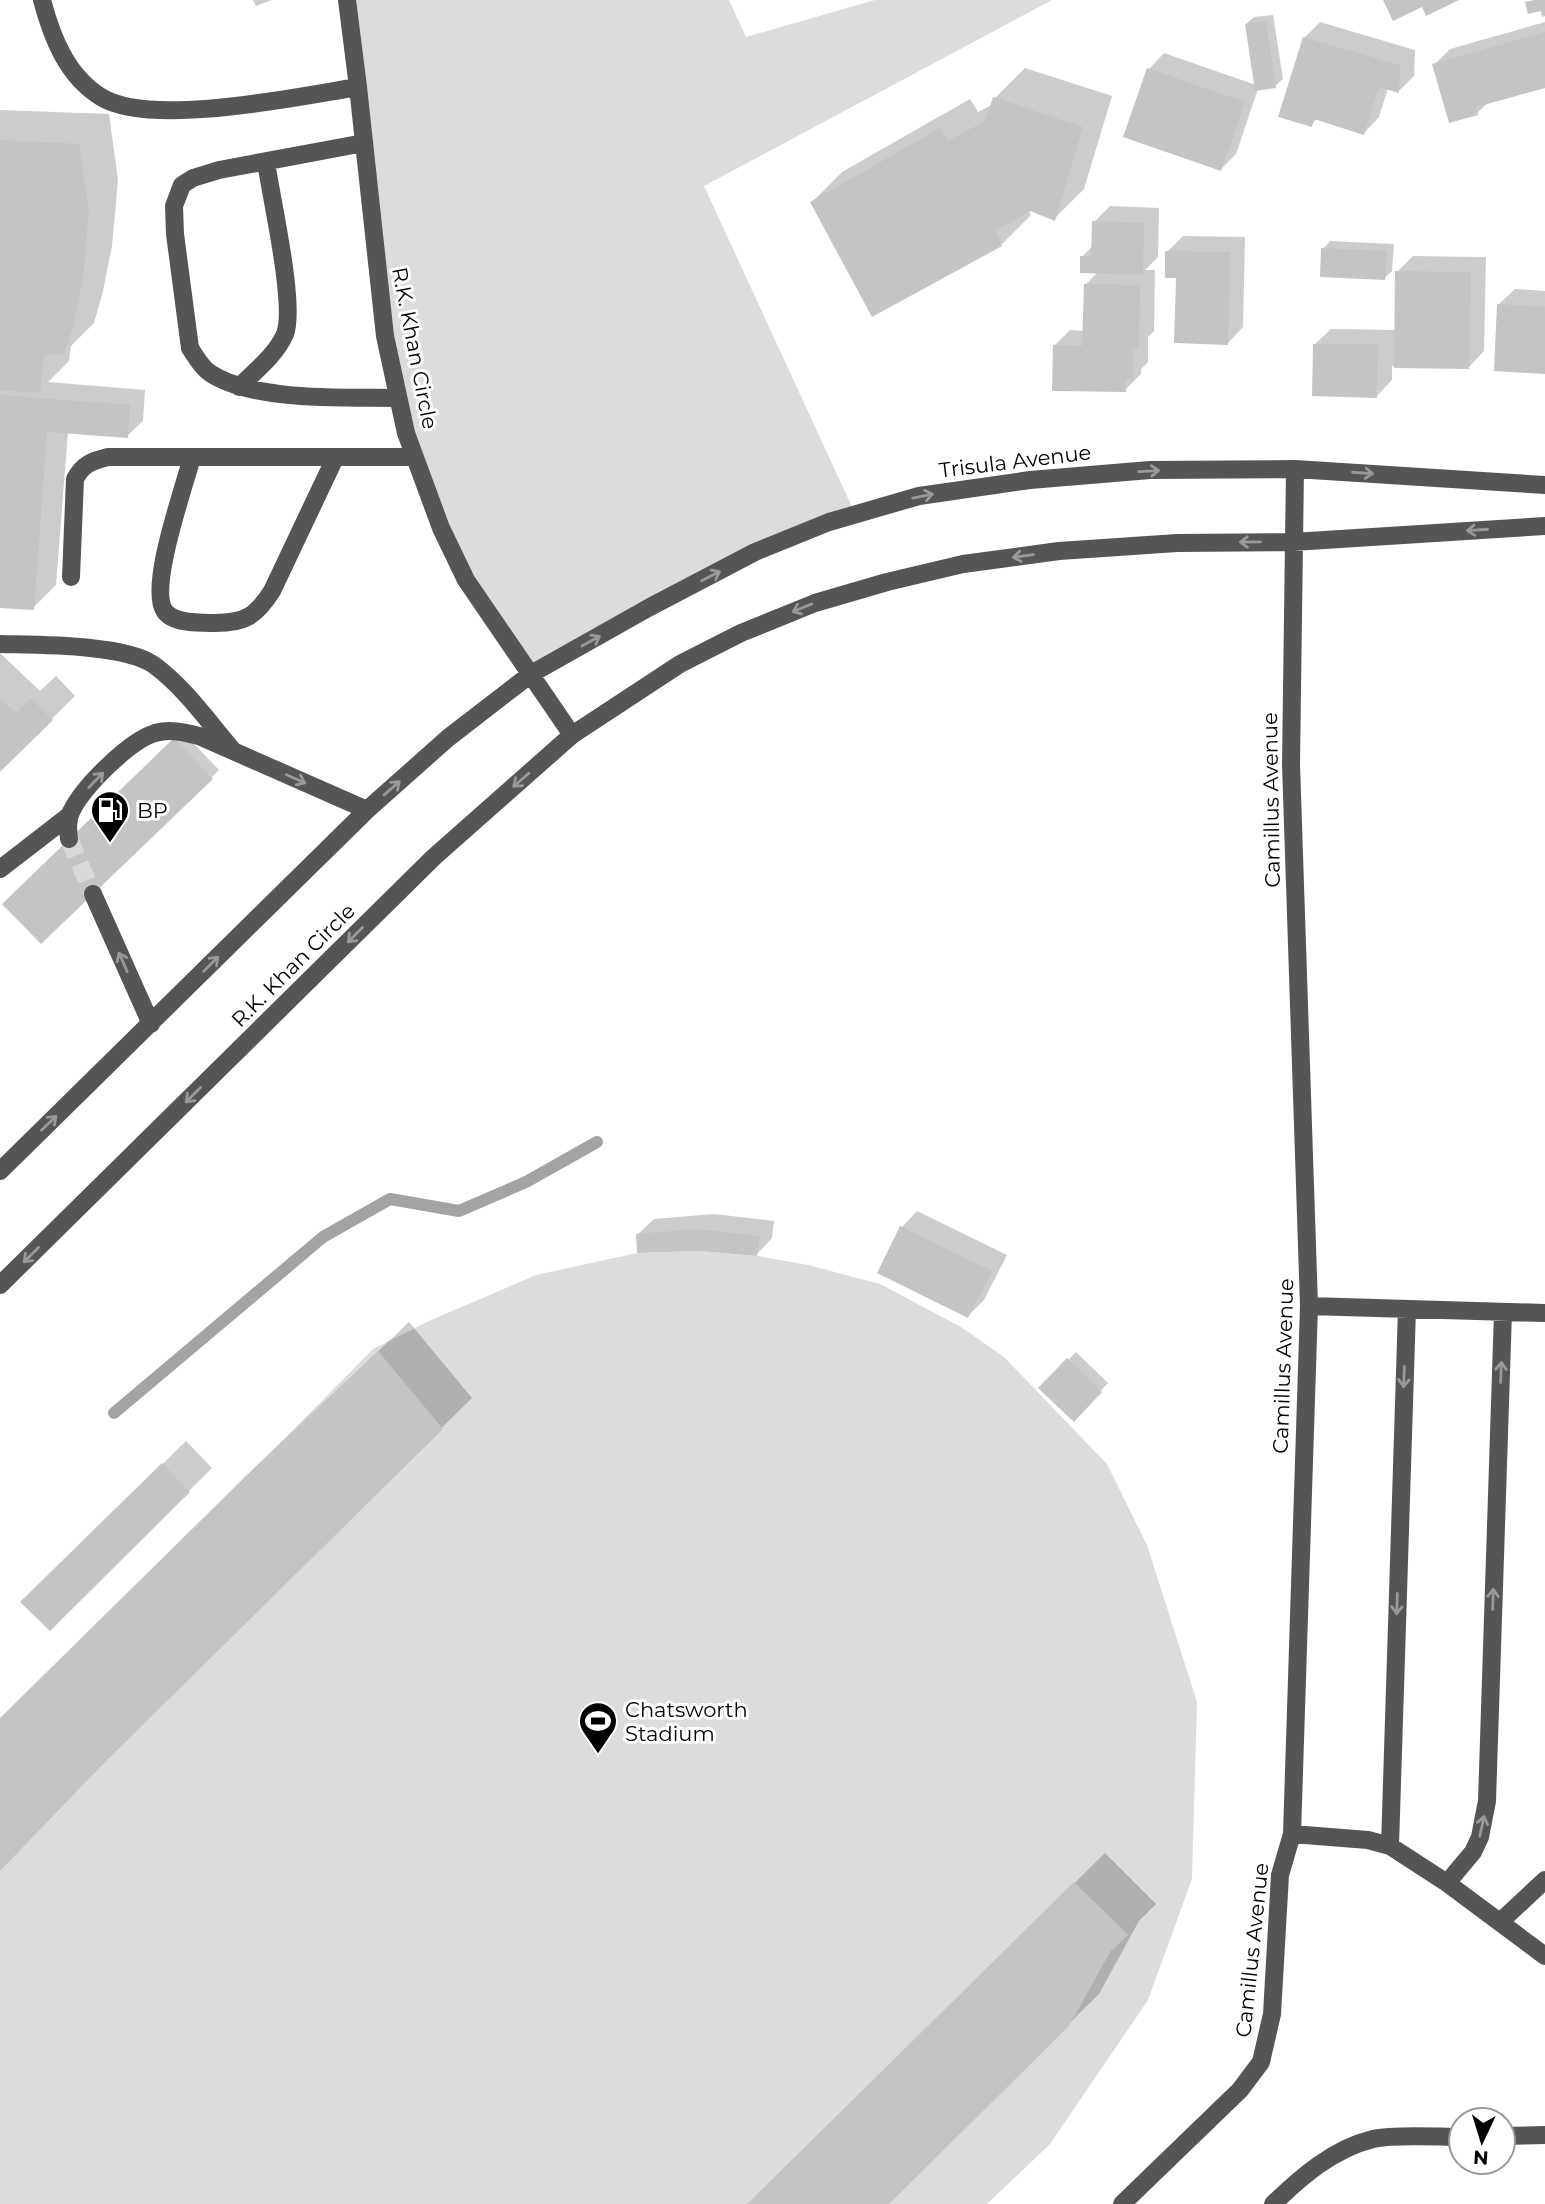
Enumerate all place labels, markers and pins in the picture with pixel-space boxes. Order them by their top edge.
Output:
fuel station icon: BP [89,789,131,844]
place label: BP [137,798,168,823]
place label: Chatsworth Stadium [625,1697,748,1746]
sports icon: Chatsworth Stadium [577,1700,619,1755]

